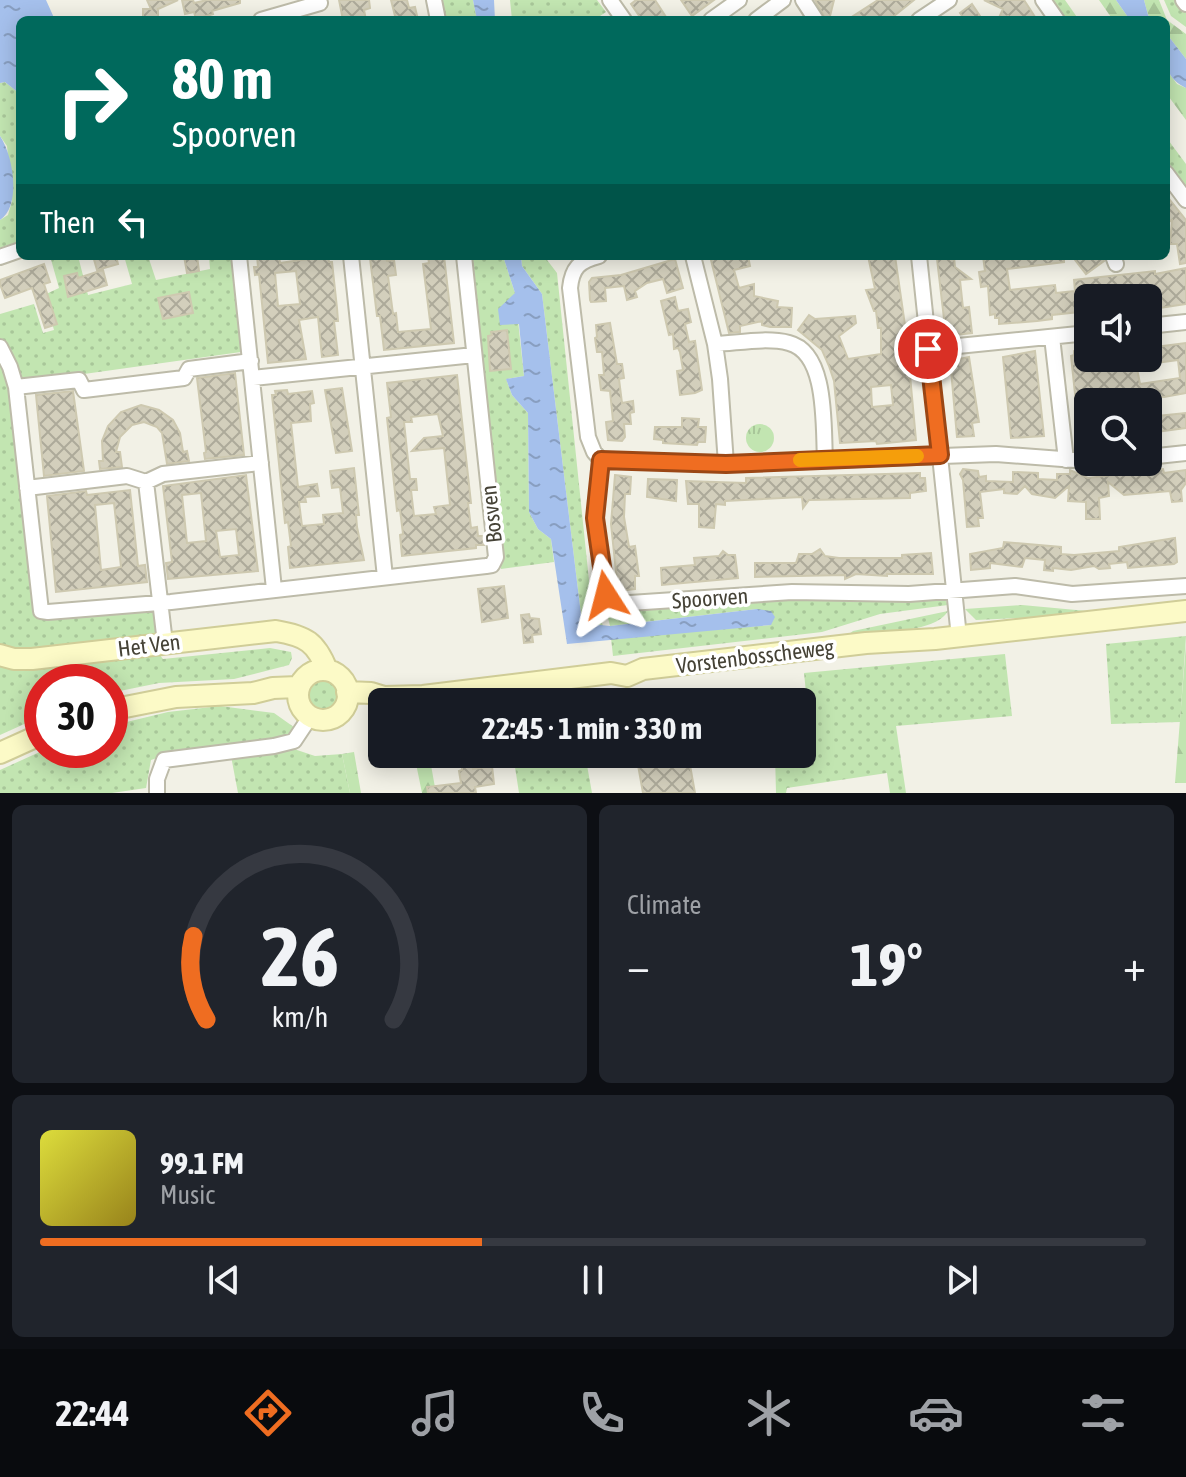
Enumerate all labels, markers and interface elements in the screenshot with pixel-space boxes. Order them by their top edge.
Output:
text: 80 m [172,47,273,111]
icon: right [40,48,144,152]
text: Spoorven [172,113,297,155]
icon: left [111,200,155,244]
text: Then [40,205,95,239]
map controls [1074,284,1162,476]
button: sound [1074,284,1162,372]
pin [894,315,962,383]
icon: arrive [906,327,950,371]
button: search [1074,388,1162,476]
street label: Bosven [475,484,507,544]
position arrow [564,553,648,637]
street label: Spoorven [671,582,749,614]
street label: Het Ven [116,628,182,662]
street label: Vorstenbosscheweg [675,633,836,679]
speed limit sign: 30 [24,664,128,768]
text: 22:45 · 1 min · 330 m [482,711,702,745]
text: Climate [627,890,701,920]
text: 26 [260,908,339,1004]
text: 19° [850,930,923,999]
text: − [627,940,650,990]
text: + [1123,940,1146,990]
text: km/h [271,1000,328,1033]
text: 99.1 FM [160,1146,244,1180]
text: Music [160,1180,215,1210]
icon: previous [202,1258,246,1302]
icon: pause [571,1258,615,1302]
icon: next [940,1258,984,1302]
icon: directions [240,1385,296,1441]
icon: music [407,1385,463,1441]
icon: phone [574,1385,630,1441]
icon: climate [741,1385,797,1441]
icon: car [908,1385,964,1441]
icon: filters [1075,1385,1131,1441]
text: 22:44 [55,1392,130,1434]

